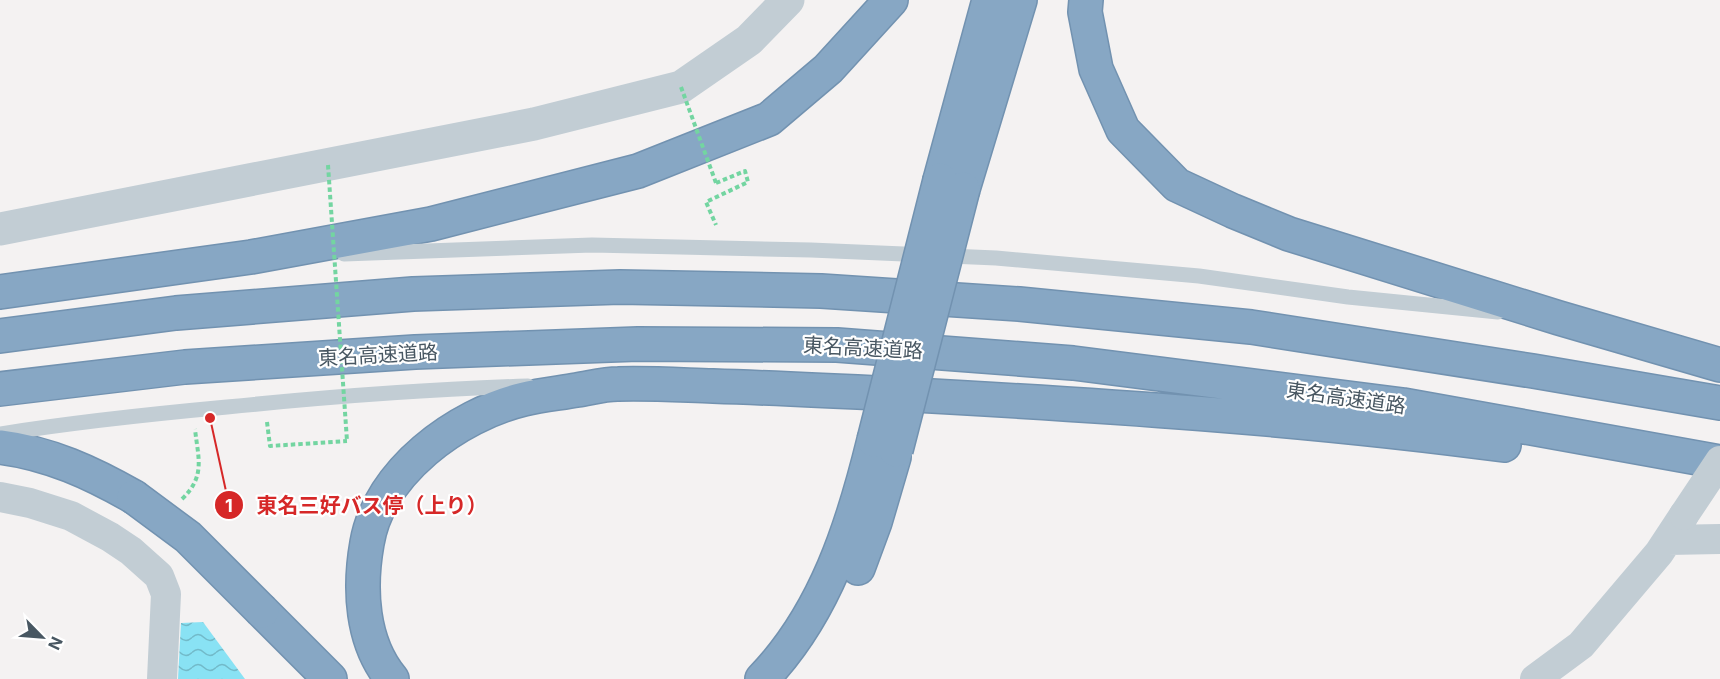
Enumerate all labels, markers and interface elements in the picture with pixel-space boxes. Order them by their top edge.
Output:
street label: 東名高速道路 [802,333,924,363]
street label: 東名高速道路 [317,340,439,370]
street label: 東名高速道路 [1285,378,1407,418]
callout: 東名三好バス停（上り） [214,486,499,525]
text: 東名三好バス停（上り） [257,493,488,518]
text: 1 [225,495,233,516]
north arrow [12,607,72,667]
text: N [44,634,67,653]

